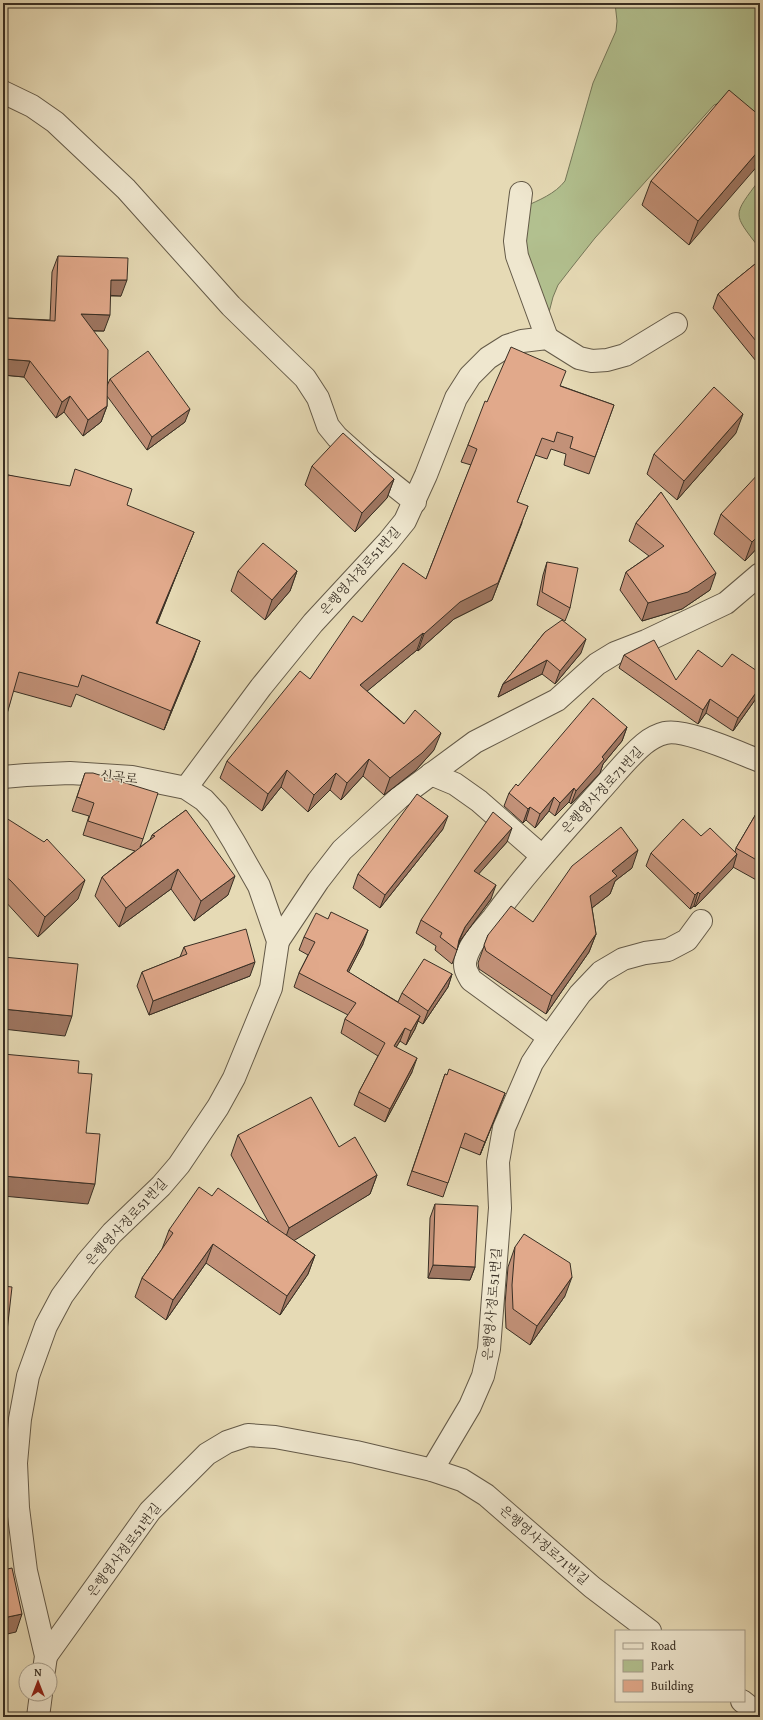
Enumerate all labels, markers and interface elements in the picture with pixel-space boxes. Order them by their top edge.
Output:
street label: 은행영사정로51번길 [315,523,405,619]
street label: 은행영사정로71번길 [557,742,647,838]
street label: 신곡로 [99,766,139,788]
street label: 은행영사정로51번길 [81,1174,171,1270]
street label: 은행영사정로51번길 [478,1247,506,1361]
street label: 은행영사정로51번길 [82,1499,166,1601]
street label: 은행영사정로71번길 [495,1501,593,1589]
legend [615,1630,745,1702]
text: Road [651,1637,677,1654]
text: Park [651,1657,675,1674]
north arrow [18,1662,58,1702]
text: N [34,1664,42,1680]
text: Building [651,1677,694,1694]

